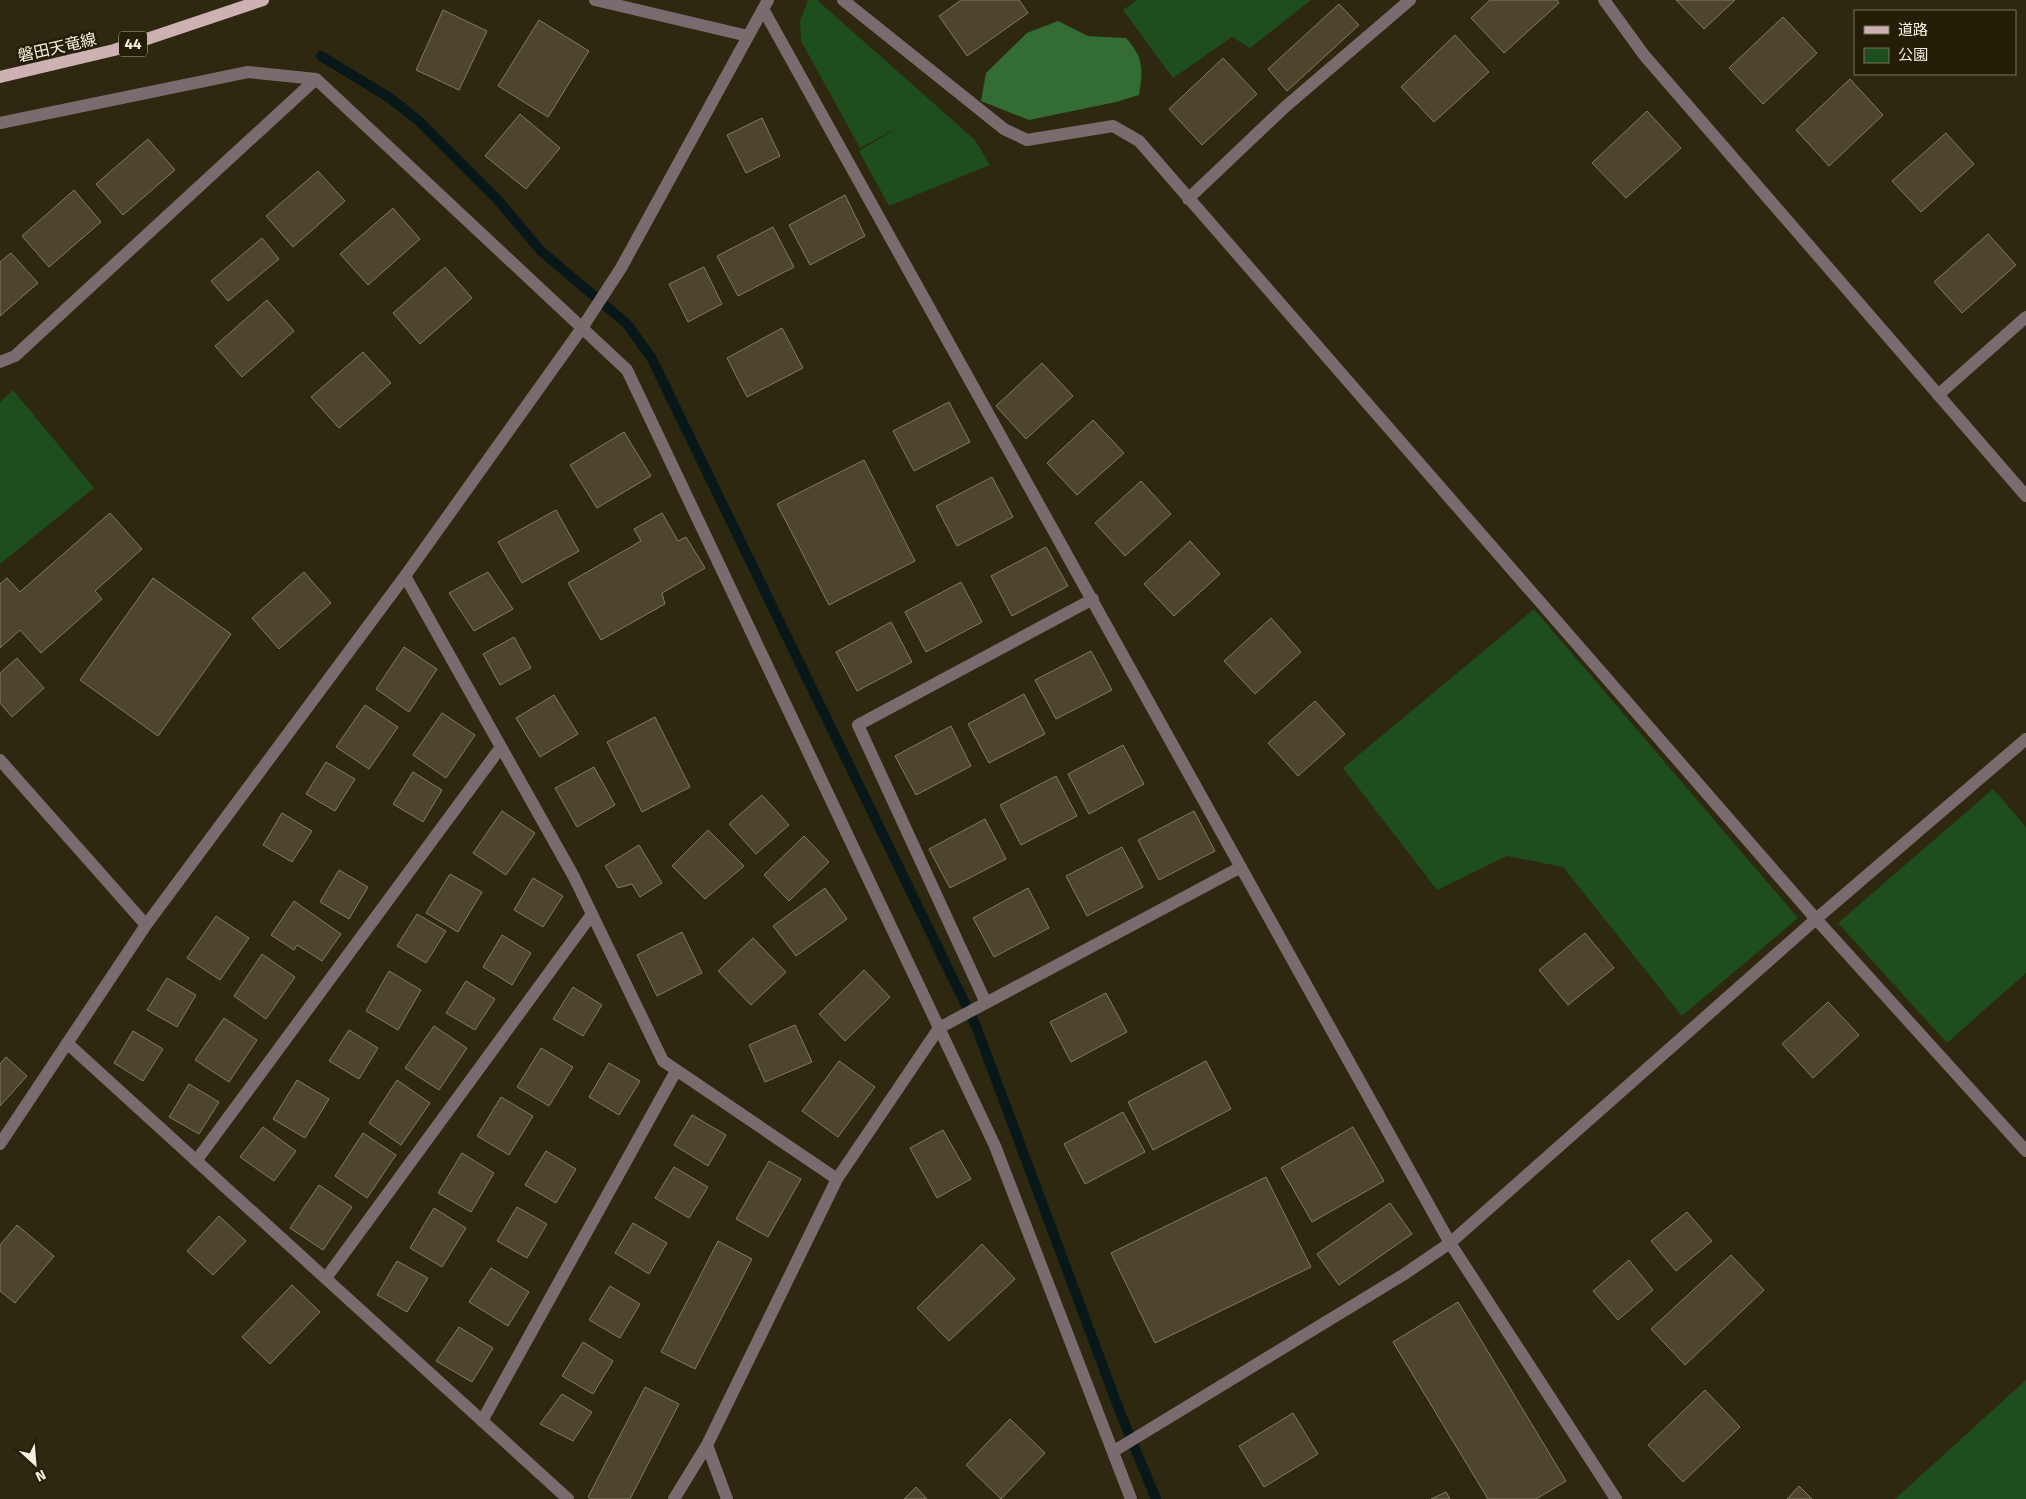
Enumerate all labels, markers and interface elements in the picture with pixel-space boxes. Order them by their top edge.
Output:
legend [1854,10,2016,75]
text: 道路 [1898,21,1928,39]
street label: 磐田天竜線 [16,29,98,66]
road number: 44 [119,32,147,56]
text: 公園 [1898,46,1928,64]
north arrow [10,1439,60,1489]
text: N [33,1466,48,1485]

